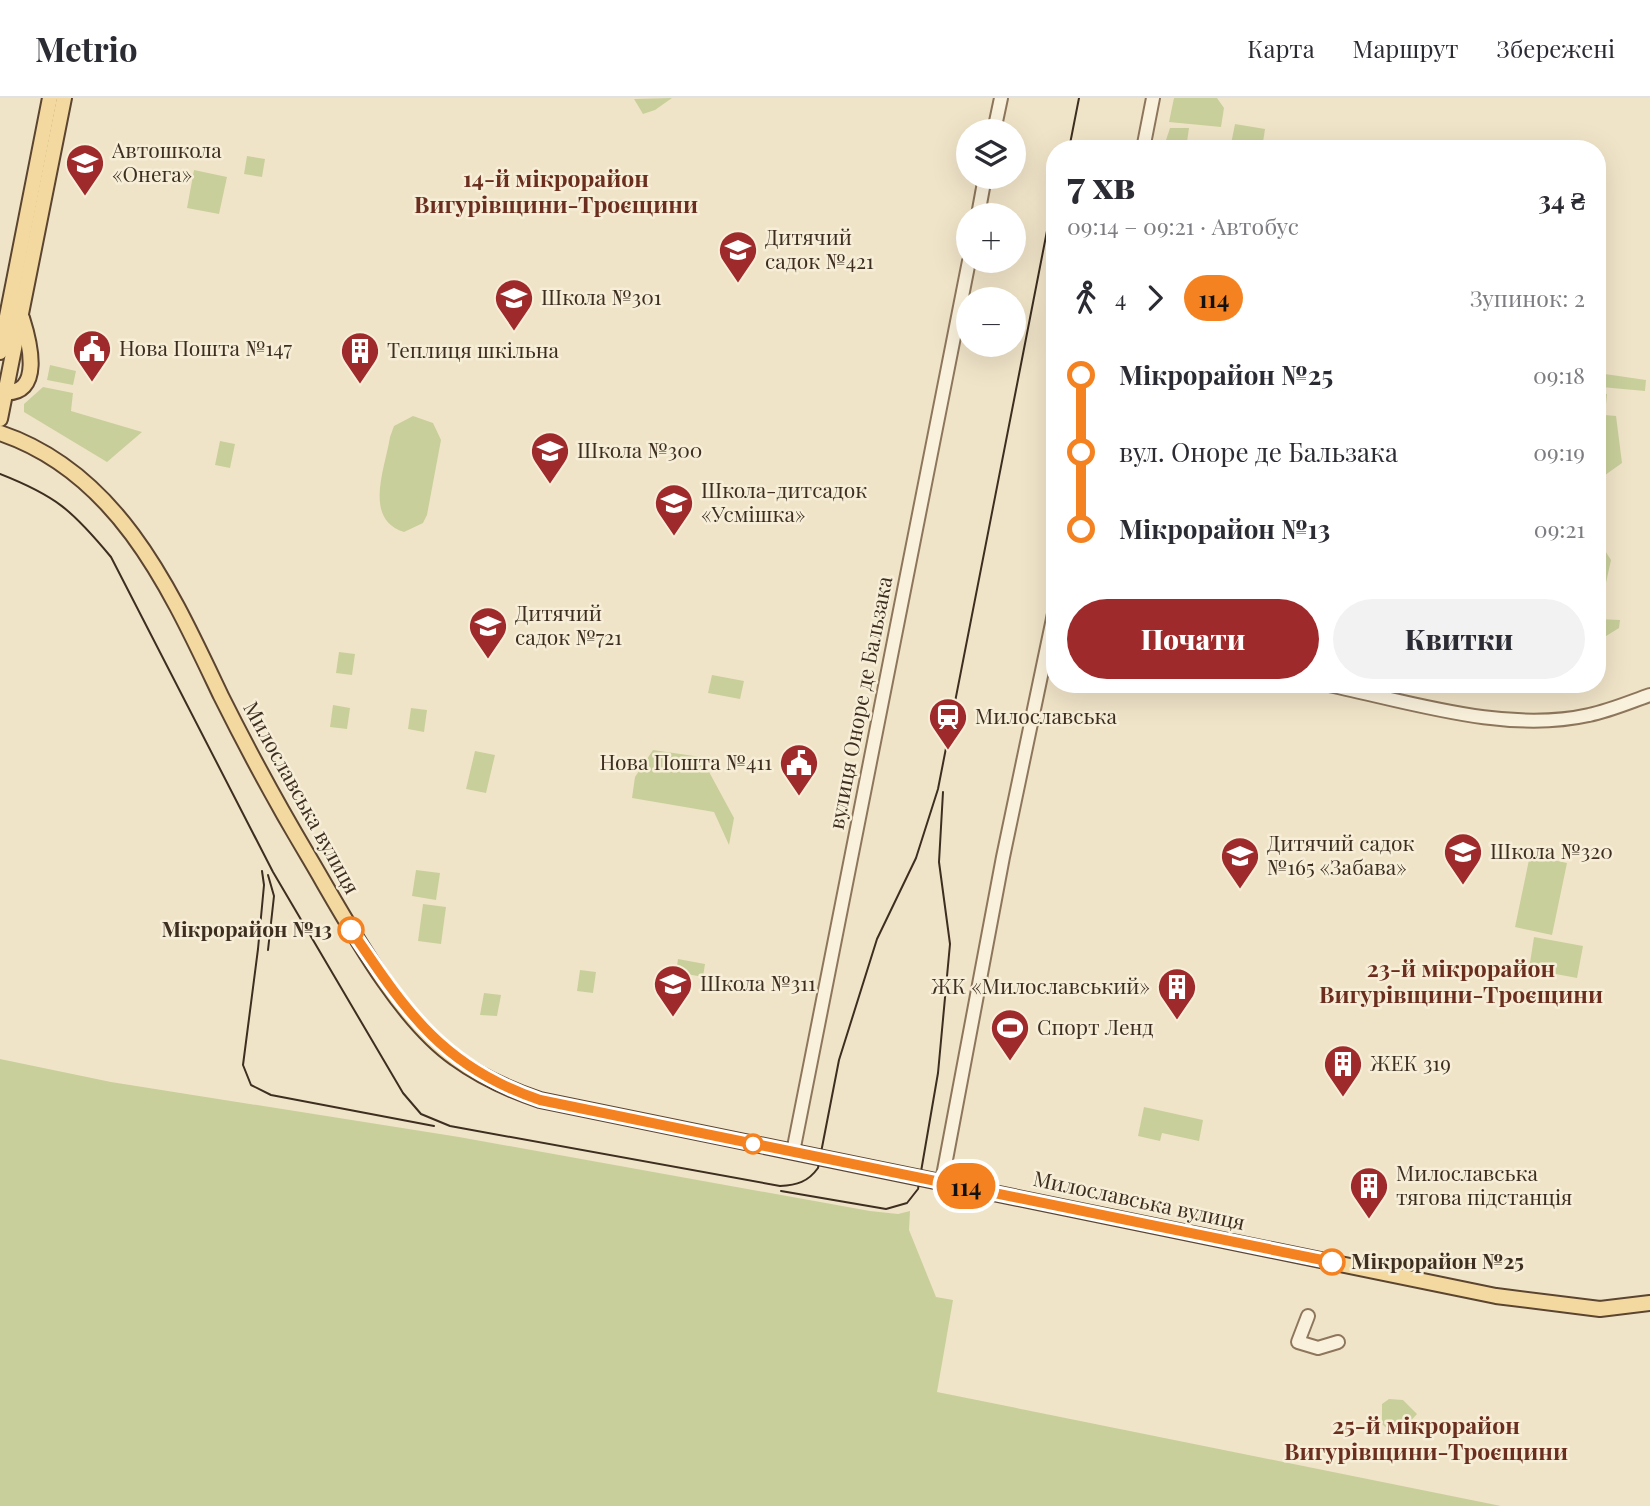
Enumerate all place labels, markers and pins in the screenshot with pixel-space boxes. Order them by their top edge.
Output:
place label: Автошкола «Онега» [111,135,222,187]
school or university icon: Автошкола «Онега» [64,142,106,197]
place label: Дитячий садок №421 [765,222,874,274]
school or university icon: Дитячий садок №421 [717,229,759,284]
school or university icon: Школа №301 [493,277,535,332]
place label: Школа №301 [541,282,662,310]
public building icon: Нова Пошта №147 [71,328,113,383]
building icon: Теплиця шкільна [339,330,381,385]
place label: Нова Пошта №147 [119,333,292,361]
place label: Теплиця шкільна [387,335,559,363]
school or university icon: Школа №300 [529,430,571,485]
place label: Школа №300 [577,435,702,463]
place label: Школа-дитсадок «Усмішка» [701,475,867,527]
school or university icon: Школа-дитсадок «Усмішка» [653,482,695,537]
place label: Дитячий садок №721 [515,598,622,650]
school or university icon: Дитячий садок №721 [467,605,509,660]
station icon: Милославська [927,696,969,751]
place label: Милославська [975,701,1117,729]
public building icon: Нова Пошта №411 [778,742,820,797]
place label: Нова Пошта №411 [600,747,772,775]
place label: Дитячий садок №165 «Забава» [1267,828,1414,880]
school or university icon: Школа №320 [1442,831,1484,886]
school or university icon: Дитячий садок №165 «Забава» [1219,835,1261,890]
place label: Школа №320 [1490,836,1613,864]
place label: Мікрорайон №13 [161,914,332,942]
marker: Мікрорайон №13 [338,917,364,943]
school or university icon: Школа №311 [652,963,694,1018]
building icon: ЖК «Милославський» [1156,966,1198,1021]
place label: Школа №311 [700,968,816,996]
place label: ЖК «Милославський» [931,971,1150,999]
sports icon: Спорт Ленд [989,1007,1031,1062]
place label: Спорт Ленд [1037,1012,1153,1040]
building icon: ЖЕК 319 [1322,1043,1364,1098]
place label: ЖЕК 319 [1370,1048,1451,1076]
unlabelled marker [743,1134,763,1154]
place label: Милославська тягова пiдстанцiя [1396,1158,1572,1210]
building icon: Милославська тягова пiдстанцiя [1348,1165,1390,1220]
place label: Мікрорайон №25 [1351,1246,1524,1274]
marker: Мікрорайон №25 [1319,1249,1345,1275]

